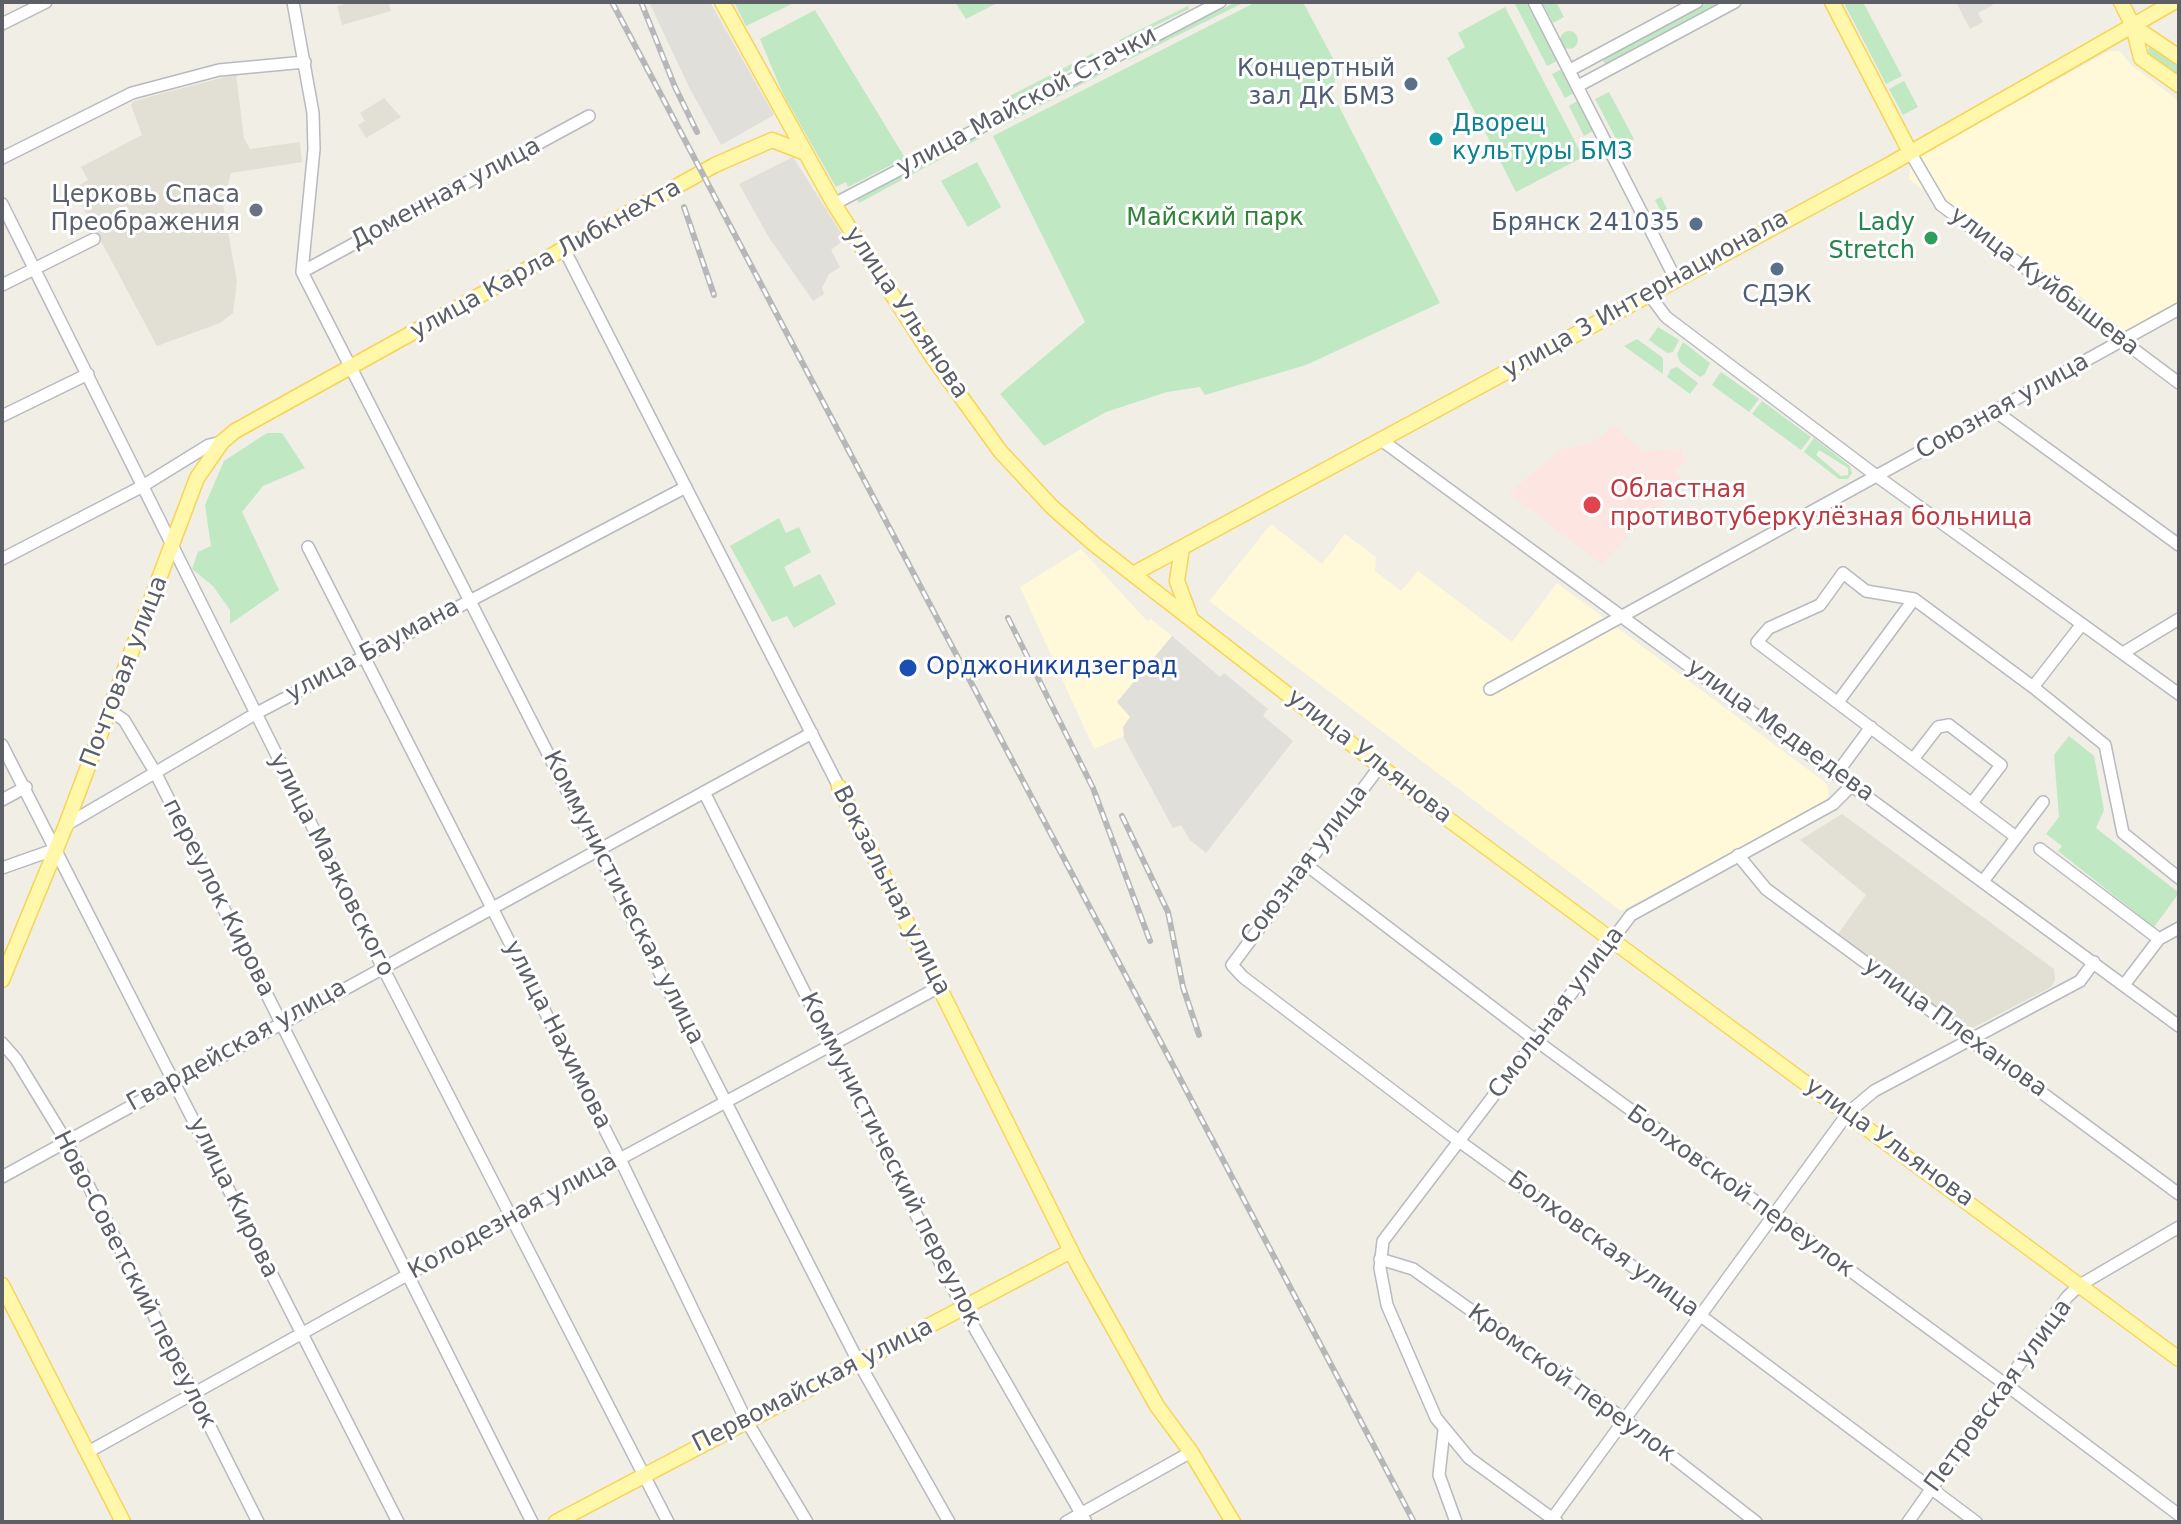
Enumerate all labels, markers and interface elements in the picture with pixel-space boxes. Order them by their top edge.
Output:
street label: улица Майской Стачки [892,21,1162,183]
place label: Концертный зал ДК БМЗ [1237,56,1395,112]
marker: Концертный зал ДК БМЗ [1402,75,1420,93]
place label: Дворец культуры БМЗ [1452,111,1633,167]
marker: Дворец культуры БМЗ [1427,130,1445,148]
street label: Доменная улица [346,132,546,256]
street label: улица Карла Либкнехта [406,174,686,346]
place label: Церковь Спаса Преображения [50,182,240,238]
marker: Церковь Спаса Преображения [247,201,265,219]
street label: улица Куйбышева [1943,201,2145,363]
street label: улица 3 Интернационала [1498,204,1794,386]
park label: Майский парк [1126,205,1304,233]
place label: Брянск 241035 [1491,210,1680,238]
place label: Lady Stretch [1828,210,1915,266]
marker: Брянск 241035 [1687,215,1705,233]
street label: улица Ульянова [838,221,974,405]
marker: Lady Stretch [1922,229,1940,247]
marker: СДЭК [1768,260,1786,278]
place label: СДЭК [1742,282,1812,310]
street label: Союзная улица [1912,348,2094,466]
place label: Областная противотуберкулёзная больница [1610,477,2032,533]
marker: Областная противотуберкулёзная больница [1581,494,1603,516]
street label: Почтовая улица [75,572,175,772]
street label: улица Баумана [281,593,465,709]
street label: улица Медведева [1681,653,1879,809]
place label: Орджоникидзеград [926,654,1178,682]
marker: Орджоникидзеград [897,657,919,679]
street label: улица Ульянова [1281,684,1457,830]
street label: Коммунистическая улица [536,746,710,1050]
street label: улица Маяковского [262,749,400,981]
street label: Союзная улица [1235,779,1375,951]
street label: Вокзальная улица [826,781,956,1001]
street label: переулок Кирова [156,794,280,1002]
street label: Смольная улица [1483,921,1631,1105]
street label: улица Нахимова [497,936,617,1134]
street label: улица Плеханова [1858,952,2052,1104]
street label: Гвардейская улица [122,974,352,1118]
street label: Коммунистический переулок [793,988,987,1332]
street label: улица Ульянова [1799,1072,1979,1214]
street label: Болховской переулок [1621,1100,1859,1284]
street label: улица Кирова [182,1113,284,1283]
street label: Ново-Советский переулок [46,1126,222,1434]
street label: Колодезная улица [403,1148,623,1286]
street label: Болховская улица [1501,1166,1705,1324]
street label: Петровская улица [1919,1294,2079,1498]
street label: Кромской переулок [1461,1299,1681,1469]
street label: Первомайская улица [688,1313,938,1459]

